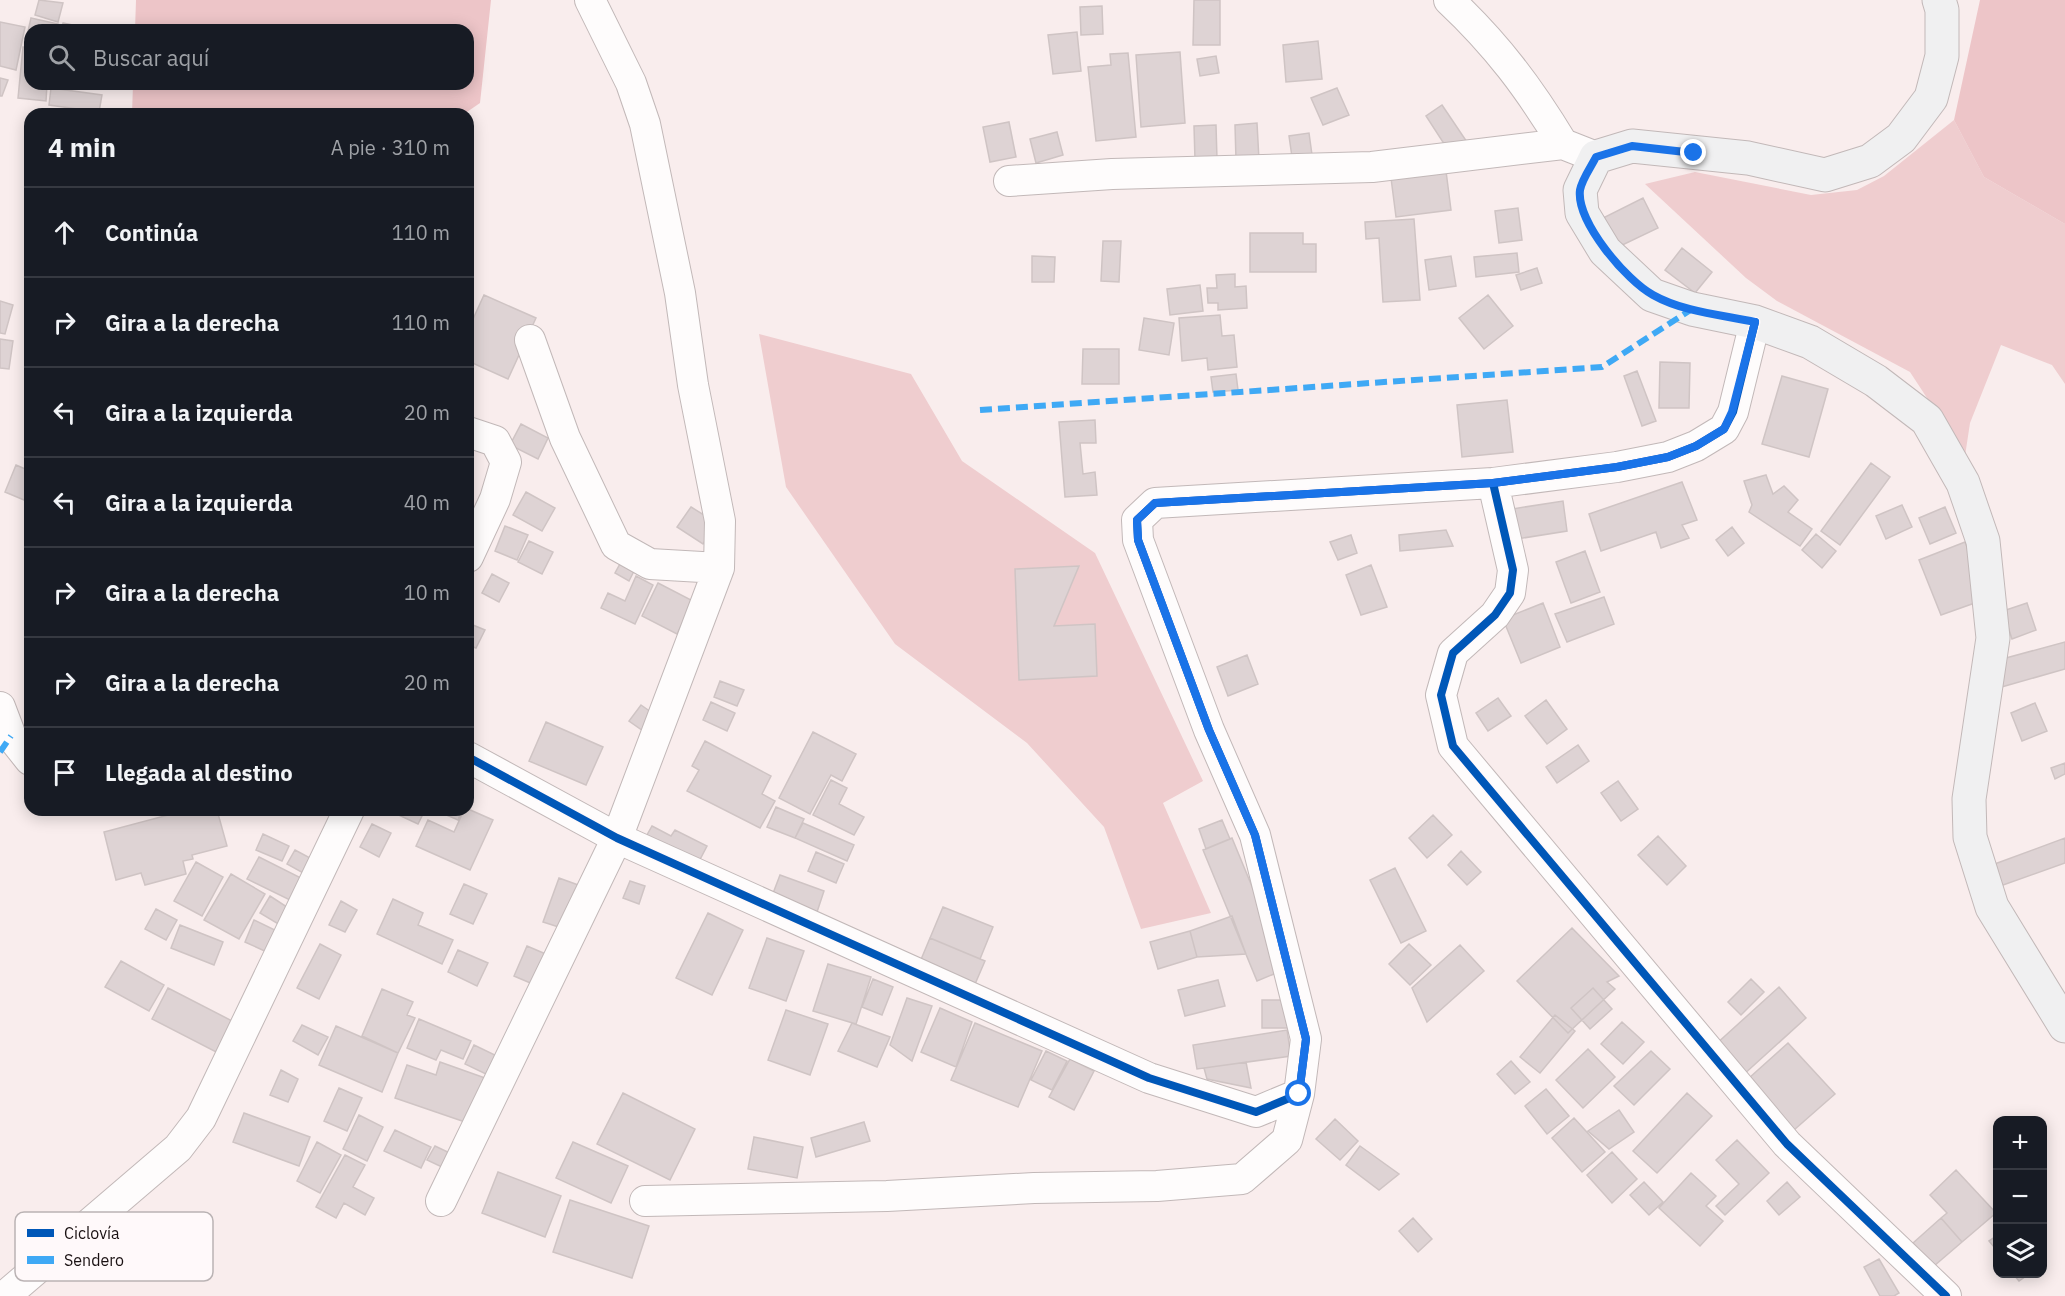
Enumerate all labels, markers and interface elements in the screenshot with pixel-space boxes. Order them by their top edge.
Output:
search box [24,24,474,90]
icon: search [45,41,78,74]
text: Buscar aquí [93,43,209,72]
text: 4 min [48,130,116,164]
text: A pie · 310 m [331,134,450,161]
route end [1680,139,1706,165]
icon: ahead [48,216,81,249]
text: Continúa [105,218,198,247]
text: 110 m [392,219,450,246]
icon: right [48,306,81,339]
text: Gira a la derecha [105,308,279,337]
text: 110 m [392,309,450,336]
icon: left [48,396,81,429]
text: Gira a la izquierda [105,398,293,427]
text: 20 m [404,399,450,426]
icon: left [48,486,81,519]
text: Gira a la izquierda [105,488,293,517]
text: 40 m [404,489,450,516]
icon: right [48,576,81,609]
text: Gira a la derecha [105,578,279,607]
text: 10 m [404,579,450,606]
icon: right [48,666,81,699]
text: Gira a la derecha [105,668,279,697]
text: 20 m [404,669,450,696]
icon: arrive [48,756,81,789]
text: Llegada al destino [105,758,293,787]
route start [1285,1080,1311,1106]
map controls [1993,1116,2047,1278]
button: + [1993,1116,2047,1170]
button: − [1993,1170,2047,1224]
legend [15,1212,213,1281]
text: Ciclovía [64,1223,120,1243]
button: layers [1993,1224,2047,1278]
text: Sendero [64,1250,124,1270]

